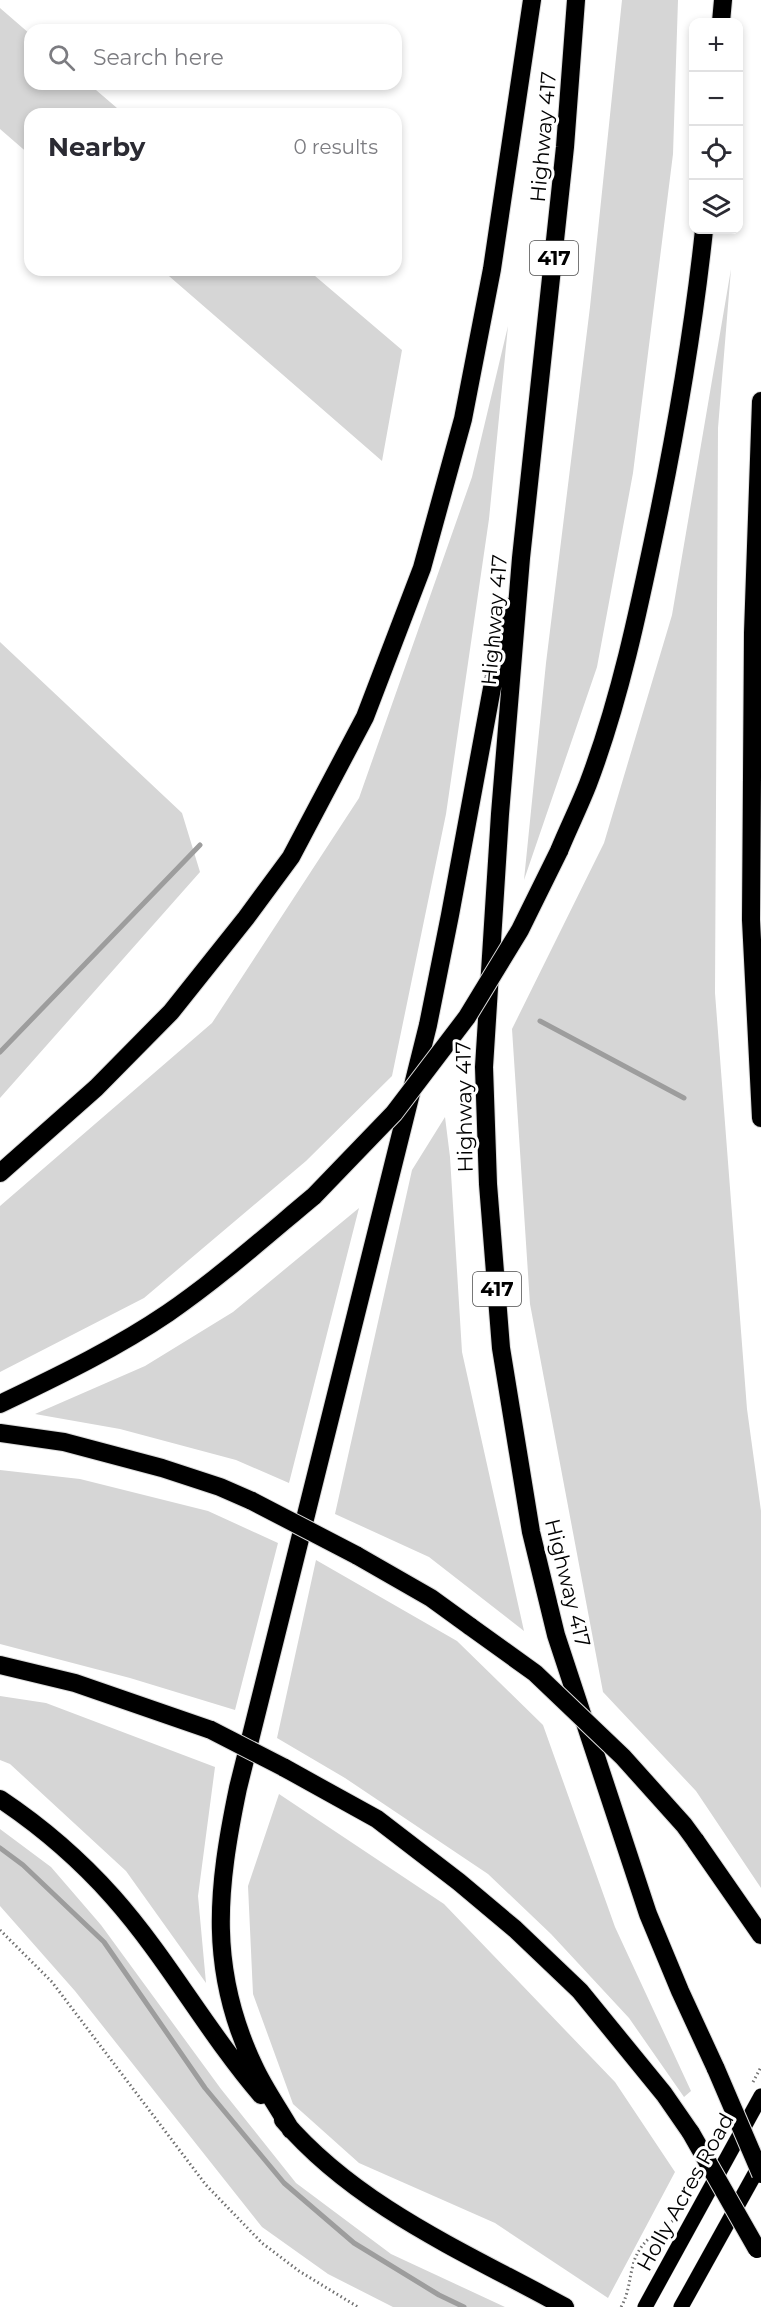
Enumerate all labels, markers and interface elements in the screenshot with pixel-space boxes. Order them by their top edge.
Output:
map controls [689,18,743,234]
button: + [689,18,743,72]
search box [24,24,402,90]
icon: search [45,41,78,74]
text: Search here [93,44,224,71]
street label: Highway 417 [525,70,561,204]
button: − [689,72,743,126]
button: locate [689,126,743,180]
text: Nearby [48,131,145,163]
text: 0 results [293,135,378,159]
button: layers [689,180,743,234]
road number: 417 [530,241,578,275]
street label: Highway 417 [476,553,512,687]
street label: Highway 417 [450,1041,478,1173]
road number: 417 [473,1272,521,1306]
street label: Highway 417 [540,1516,596,1650]
street label: Holly Acres Road [631,2109,739,2275]

